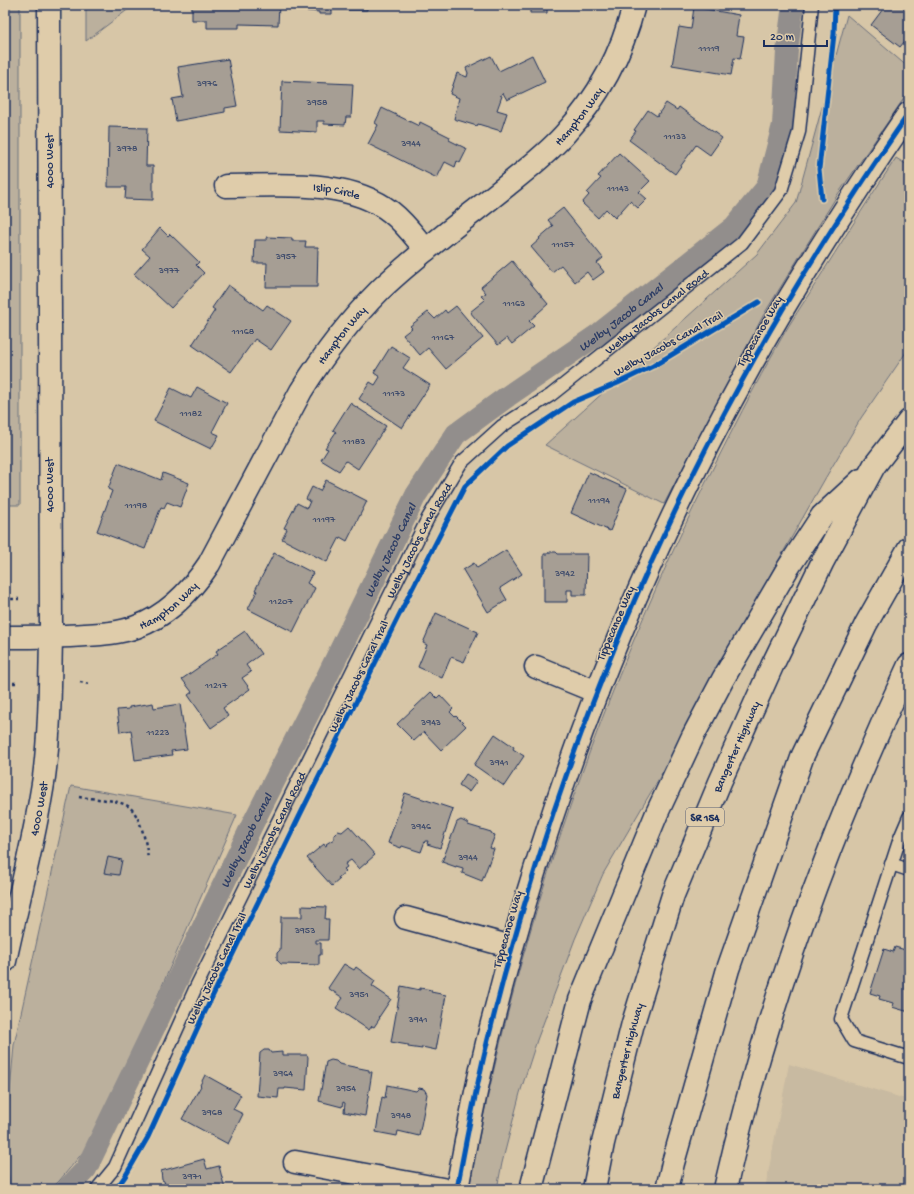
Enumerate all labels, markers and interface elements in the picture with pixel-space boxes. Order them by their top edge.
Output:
scale bar [764,22,827,48]
text: 20 m [770,31,795,45]
house number: 11119 [697,43,720,55]
house number: 3976 [196,78,218,90]
street label: Hampton Way [553,85,607,149]
house number: 3958 [306,97,328,109]
house number: 11133 [663,131,686,143]
street label: 4000 West [44,133,58,188]
house number: 3944 [400,138,421,150]
house number: 3978 [116,143,138,155]
street label: Islip Circle [312,181,362,204]
house number: 11143 [606,183,629,195]
house number: 11157 [551,239,575,251]
house number: 3957 [275,251,297,263]
house number: 3977 [158,265,180,277]
street label: Welby Jacobs Canal Road [603,267,713,358]
water label: Welby Jacob Canal [576,280,668,356]
street label: Tippecanoe Way [734,294,787,371]
house number: 11163 [502,298,525,310]
street label: Hampton Way [316,304,370,368]
street label: Welby Jacobs Canal Trail [612,309,726,381]
house number: 11168 [231,326,255,338]
house number: 11167 [431,332,455,344]
house number: 11173 [382,388,405,400]
house number: 11182 [179,408,202,420]
house number: 11183 [342,436,365,448]
street label: 4000 West [44,457,58,512]
street label: Welby Jacobs Canal Road [384,480,457,601]
house number: 11194 [587,495,610,507]
house number: 11198 [124,500,148,512]
water label: Welby Jacob Canal [362,500,421,600]
house number: 11197 [312,514,336,526]
house number: 3942 [554,568,575,580]
street label: Hampton Way [138,580,202,634]
street label: Tippecanoe Way [594,584,639,664]
house number: 11207 [268,596,294,608]
street label: Welby Jacobs Canal Trail [327,618,393,735]
house number: 11217 [204,680,228,692]
street label: Bangerter Highway [711,699,764,796]
house number: 3943 [420,717,441,729]
house number: 11223 [145,727,170,739]
house number: 3941 [489,757,508,769]
street label: Welby Jacobs Canal Road [241,769,311,892]
street label: 4000 West [29,780,52,837]
water label: Welby Jacob Canal [218,791,277,891]
road number: SR 154 [686,808,724,826]
house number: 3946 [410,821,432,833]
house number: 3944 [457,852,478,864]
street label: Tippecanoe Way [491,889,527,971]
street label: Welby Jacobs Canal Trail [185,910,251,1027]
house number: 3953 [294,925,315,937]
house number: 3951 [348,989,369,1001]
street label: Bangerter Highway [609,1002,648,1102]
house number: 3941 [408,1014,427,1026]
house number: 3964 [272,1068,293,1080]
house number: 3954 [335,1083,356,1095]
house number: 3968 [201,1107,223,1119]
house number: 3948 [390,1110,412,1122]
house number: 3971 [181,1171,202,1183]

